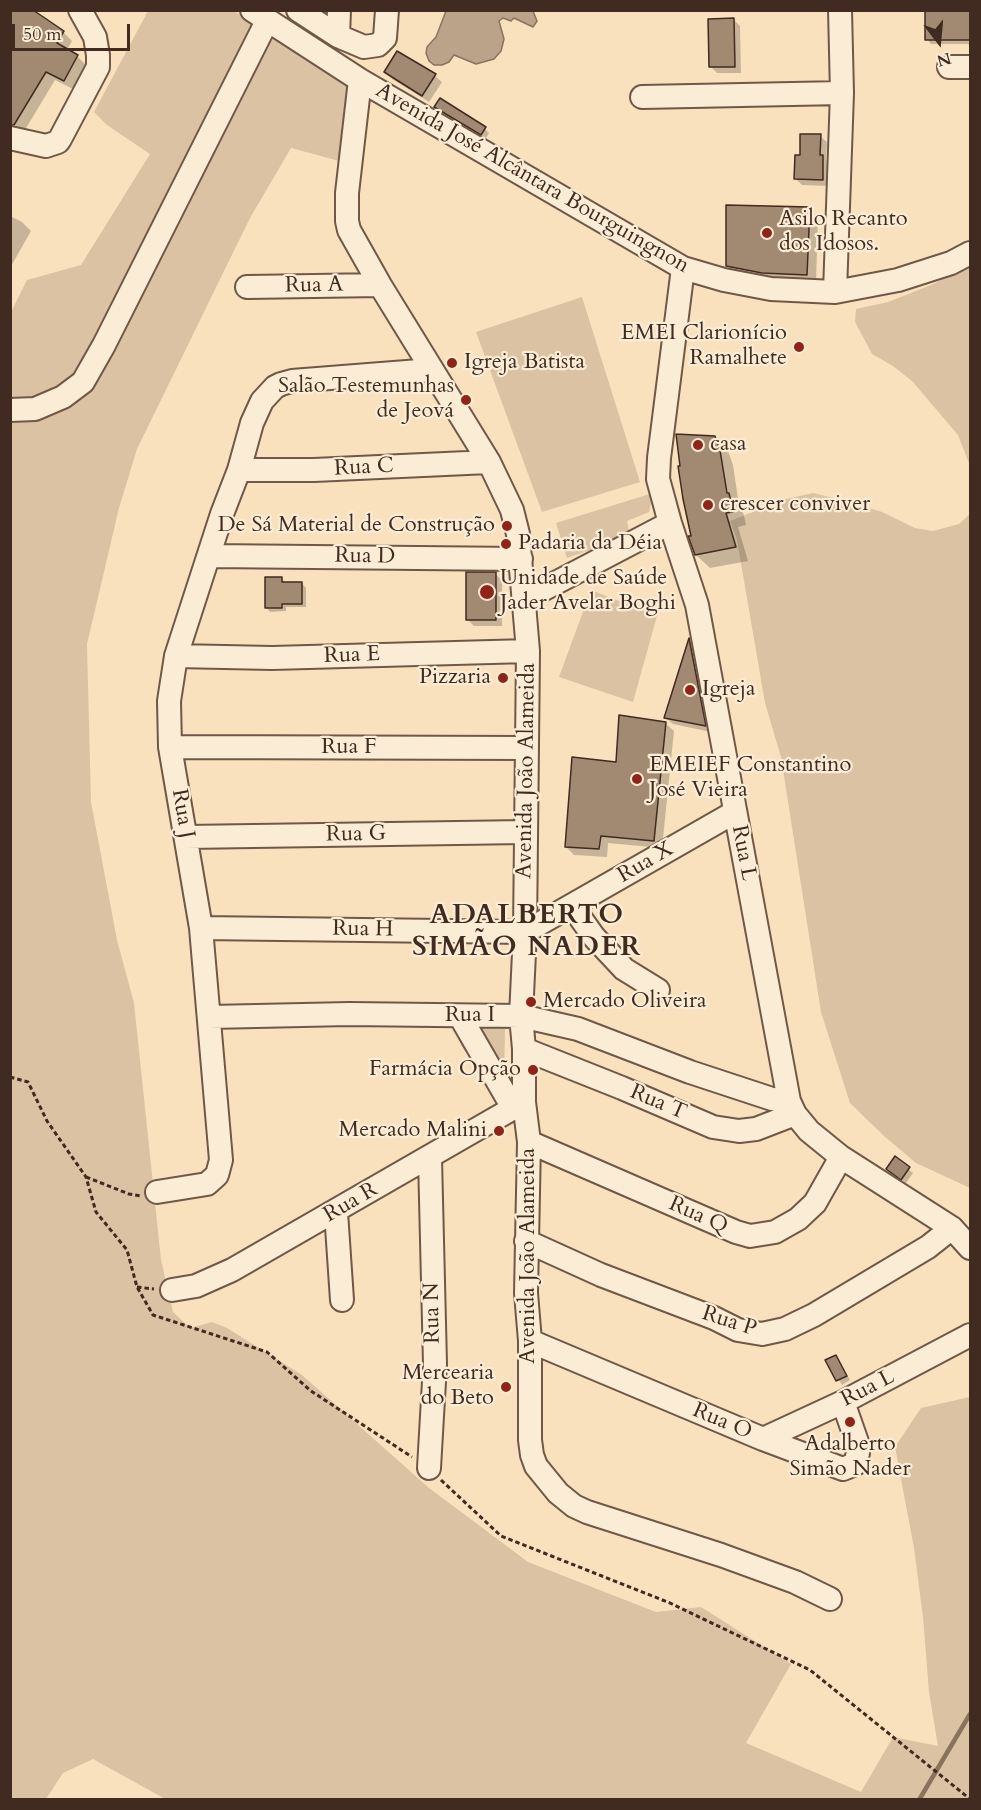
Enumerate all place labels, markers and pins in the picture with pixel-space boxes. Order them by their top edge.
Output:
place label: Asilo Recanto dos Idosos. [779,207,908,258]
marker: Asilo Recanto dos Idosos. [760,226,774,240]
place label: EMEI Clarionício Ramalhete [621,321,787,372]
marker: EMEI Clarionício Ramalhete [792,340,806,354]
place label: Igreja Batista [464,350,585,376]
marker: Igreja Batista [445,356,459,370]
place label: Salão Testemunhas de Jeová [278,374,454,426]
marker: Salão Testemunhas de Jeová [459,393,473,407]
place label: casa [710,432,746,458]
marker: casa [691,438,705,452]
place label: crescer conviver [720,492,870,518]
marker: crescer conviver [701,498,715,512]
place label: De Sá Material de Construção [218,513,495,539]
marker: De Sá Material de Construção [500,519,514,533]
place label: Padaria da Déia [518,531,662,557]
marker: Padaria da Déia [499,537,513,551]
place label: Unidade de Saúde Jader Avelar Boghi [500,566,676,618]
marker: Unidade de Saúde Jader Avelar Boghi [478,583,496,601]
place label: Pizzaria [419,665,491,691]
marker: Pizzaria [496,671,510,685]
place label: Igreja [702,677,756,703]
marker: Igreja [683,683,697,697]
place label: EMEIEF Constantino José Vieira [649,753,851,804]
marker: EMEIEF Constantino José Vieira [630,772,644,786]
place label: Mercado Oliveira [543,989,706,1015]
marker: Mercado Oliveira [524,995,538,1009]
place label: Farmácia Opção [369,1057,521,1083]
marker: Farmácia Opção [526,1063,540,1077]
place label: Mercado Malini [339,1118,487,1144]
marker: Mercado Malini [492,1124,506,1138]
place label: Mercearia do Beto [402,1361,494,1412]
marker: Mercearia do Beto [499,1380,513,1394]
marker: Adalberto Simão Nader [843,1415,857,1429]
place label: Adalberto Simão Nader [789,1432,911,1484]

